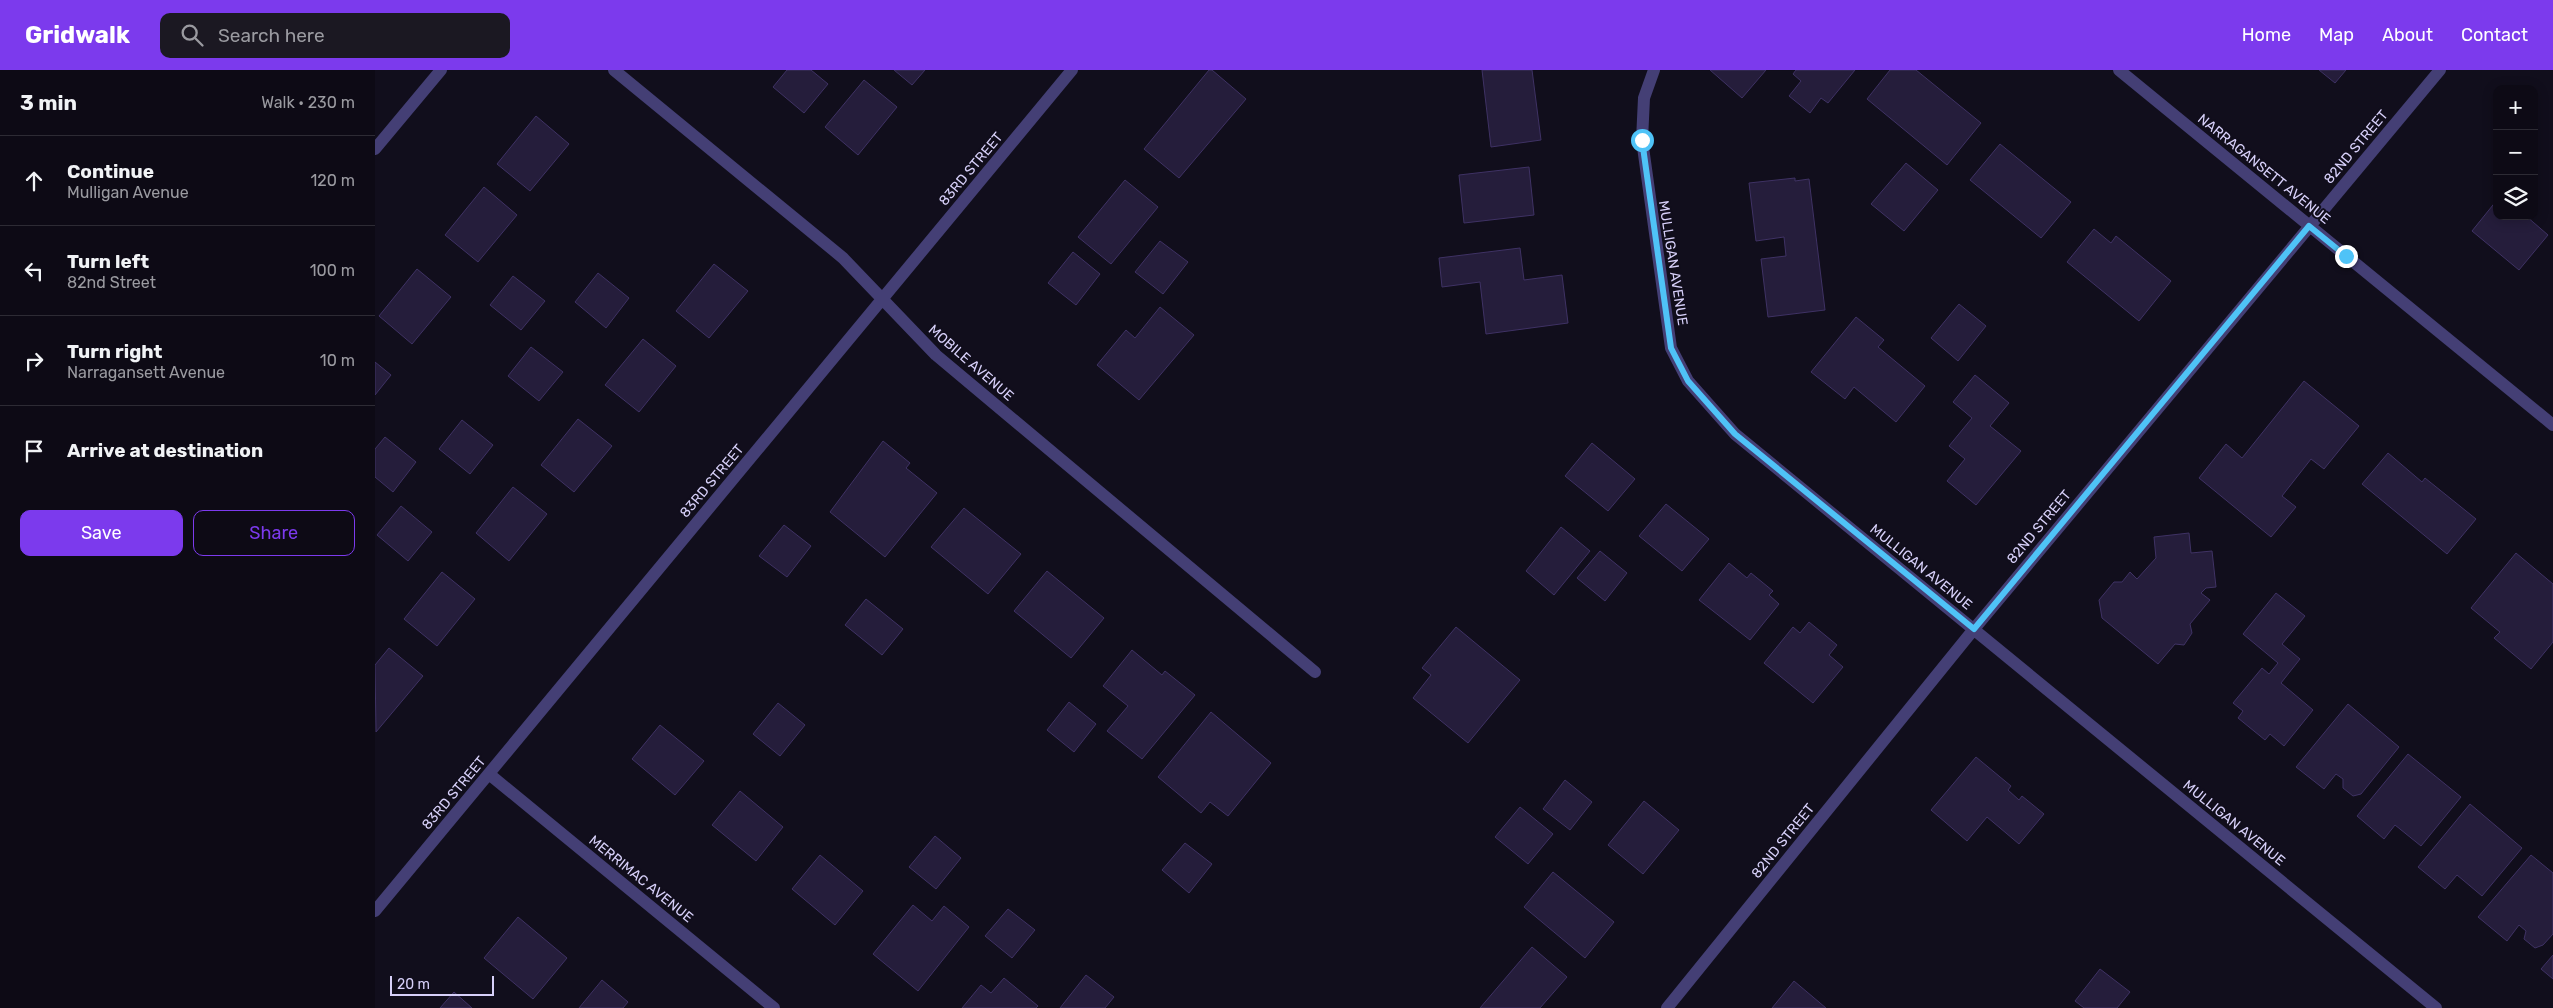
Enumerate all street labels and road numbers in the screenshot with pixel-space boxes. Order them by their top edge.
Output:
street label: 82ND STREET [2320,107,2392,187]
street label: NARRAGANSETT AVENUE [2194,110,2334,228]
street label: 83RD STREET [935,129,1007,209]
street label: MULLIGAN AVENUE [1655,199,1691,327]
street label: MOBILE AVENUE [925,321,1017,405]
street label: 83RD STREET [676,441,748,521]
street label: 82ND STREET [2003,487,2075,567]
street label: MULLIGAN AVENUE [1867,521,1975,613]
street label: 83RD STREET [418,753,490,833]
street label: MULLIGAN AVENUE [2180,777,2288,869]
street label: 82ND STREET [1748,800,1818,882]
street label: MERRIMAC AVENUE [586,832,696,926]

